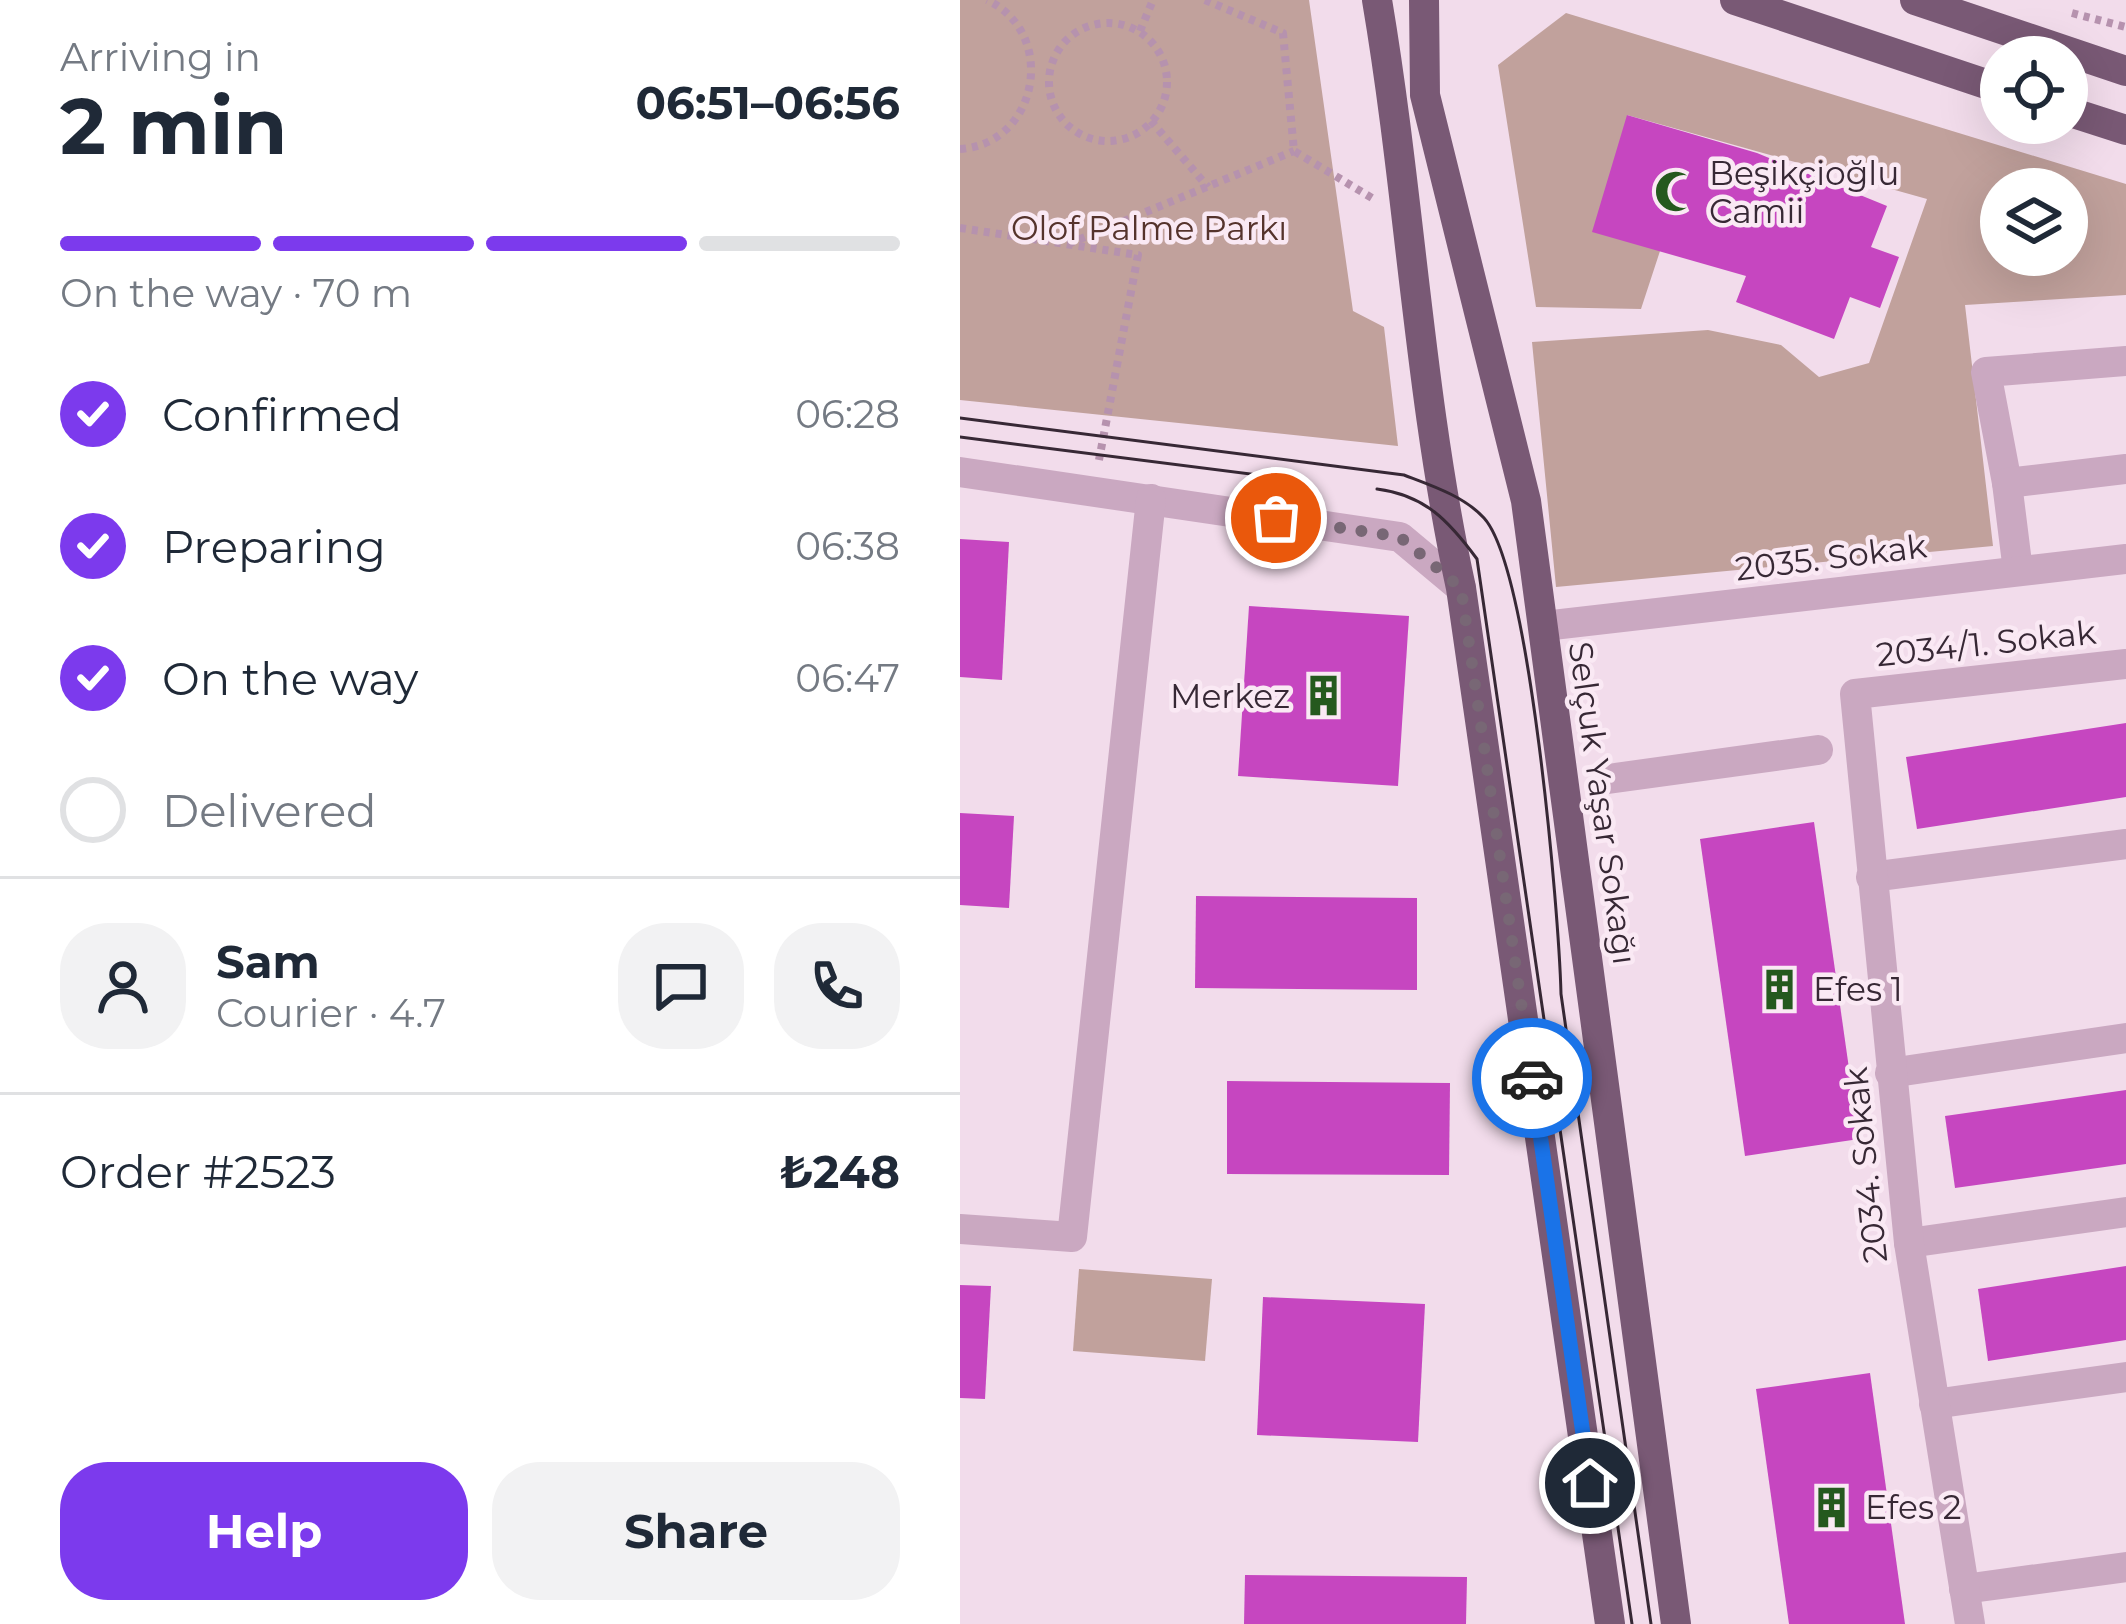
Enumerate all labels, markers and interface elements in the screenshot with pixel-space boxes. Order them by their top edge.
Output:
text: Arriving in [60,33,261,81]
map controls [1980,36,2088,276]
button: locate [1980,36,2088,144]
text: 06:51–06:56 [635,75,900,130]
text: 2 min [60,78,287,174]
place label: Beşikçioğlu Camii [1709,153,1899,231]
button: layers [1980,168,2088,276]
mosque icon: Beşikçioğlu Camii [1652,169,1698,215]
park label: Olof Palme Parkı [1011,208,1287,248]
text: On the way · 70 m [60,269,412,317]
icon: check [60,381,126,447]
text: Confirmed [162,387,402,442]
text: 06:28 [795,390,900,438]
pin [1225,467,1327,569]
icon: bag [1243,485,1309,551]
icon: check [60,513,126,579]
text: Preparing [162,519,386,574]
text: 06:38 [795,522,900,570]
street label: 2035. Sokak [1733,525,1929,589]
street label: 2034/1. Sokak [1874,612,2098,674]
street label: Selçuk Yaşar Sokağı [1561,639,1645,967]
icon: check [60,645,126,711]
text: On the way [162,651,418,706]
text: 06:47 [795,654,900,702]
building icon: Merkez [1301,673,1347,719]
place label: Merkez [1170,676,1290,716]
text: Delivered [162,783,377,838]
button: person [60,923,186,1049]
button: chat [618,923,744,1049]
button: phone [774,923,900,1049]
text: Sam [216,934,320,989]
building icon: Efes 1 [1756,966,1802,1012]
place label: Efes 1 [1813,969,1903,1009]
text: Courier · 4.7 [216,989,446,1037]
courier [1472,1018,1592,1138]
icon: car [1499,1045,1565,1111]
street label: 2034. Sokak [1835,1065,1895,1265]
text: Order #2523 [60,1144,336,1199]
text: ₺248 [780,1144,900,1199]
pin [1539,1432,1641,1534]
icon: home [1557,1450,1623,1516]
button: Help [60,1462,468,1600]
button: Share [492,1462,900,1600]
building icon: Efes 2 [1808,1484,1854,1530]
place label: Efes 2 [1865,1487,1961,1527]

